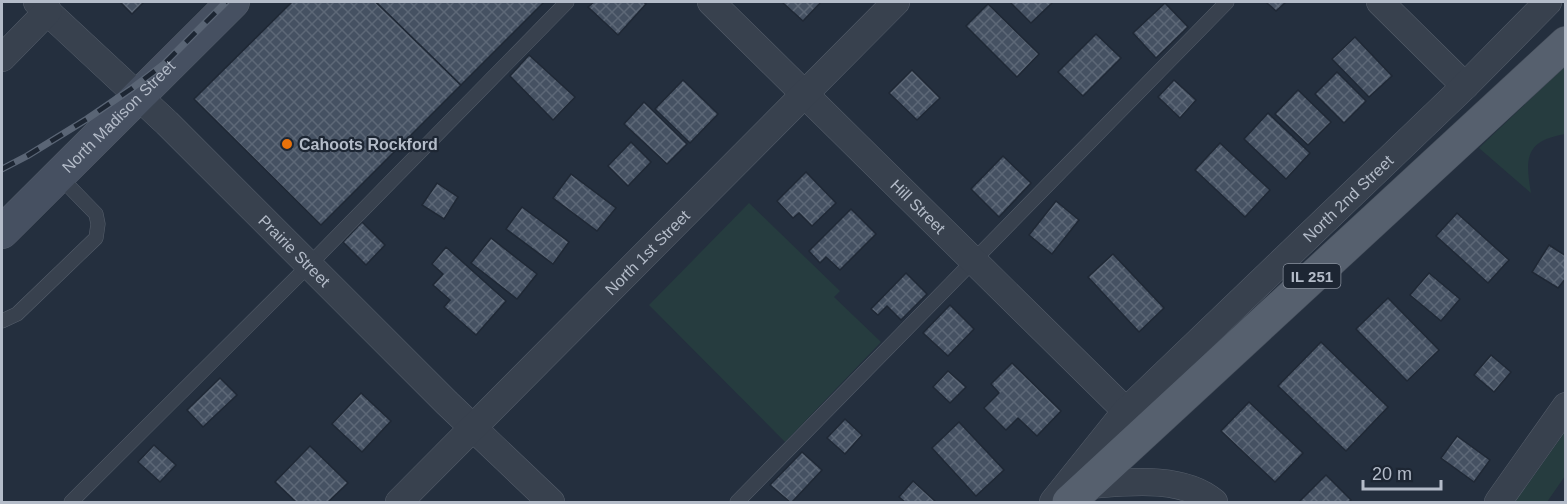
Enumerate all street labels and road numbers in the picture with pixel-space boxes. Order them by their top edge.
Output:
street label: North Madison Street [59,57,178,176]
street label: North 2nd Street [1300,151,1397,245]
street label: Hill Street [888,176,949,237]
street label: North 1st Street [602,206,693,298]
street label: Prairie Street [256,212,334,290]
road number: IL 251 [1284,264,1340,288]

